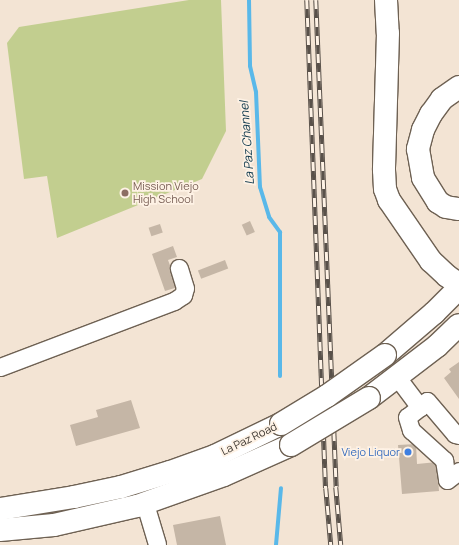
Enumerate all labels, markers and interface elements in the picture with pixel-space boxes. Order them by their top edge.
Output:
water label: La Paz Channel [237,101,257,185]
place label: Mission Viejo High School [133,180,199,206]
marker: Mission Viejo High School [120,188,130,198]
street label: La Paz Road [219,420,279,458]
place label: Viejo Liquor [341,445,400,459]
marker: Viejo Liquor [403,447,413,457]

